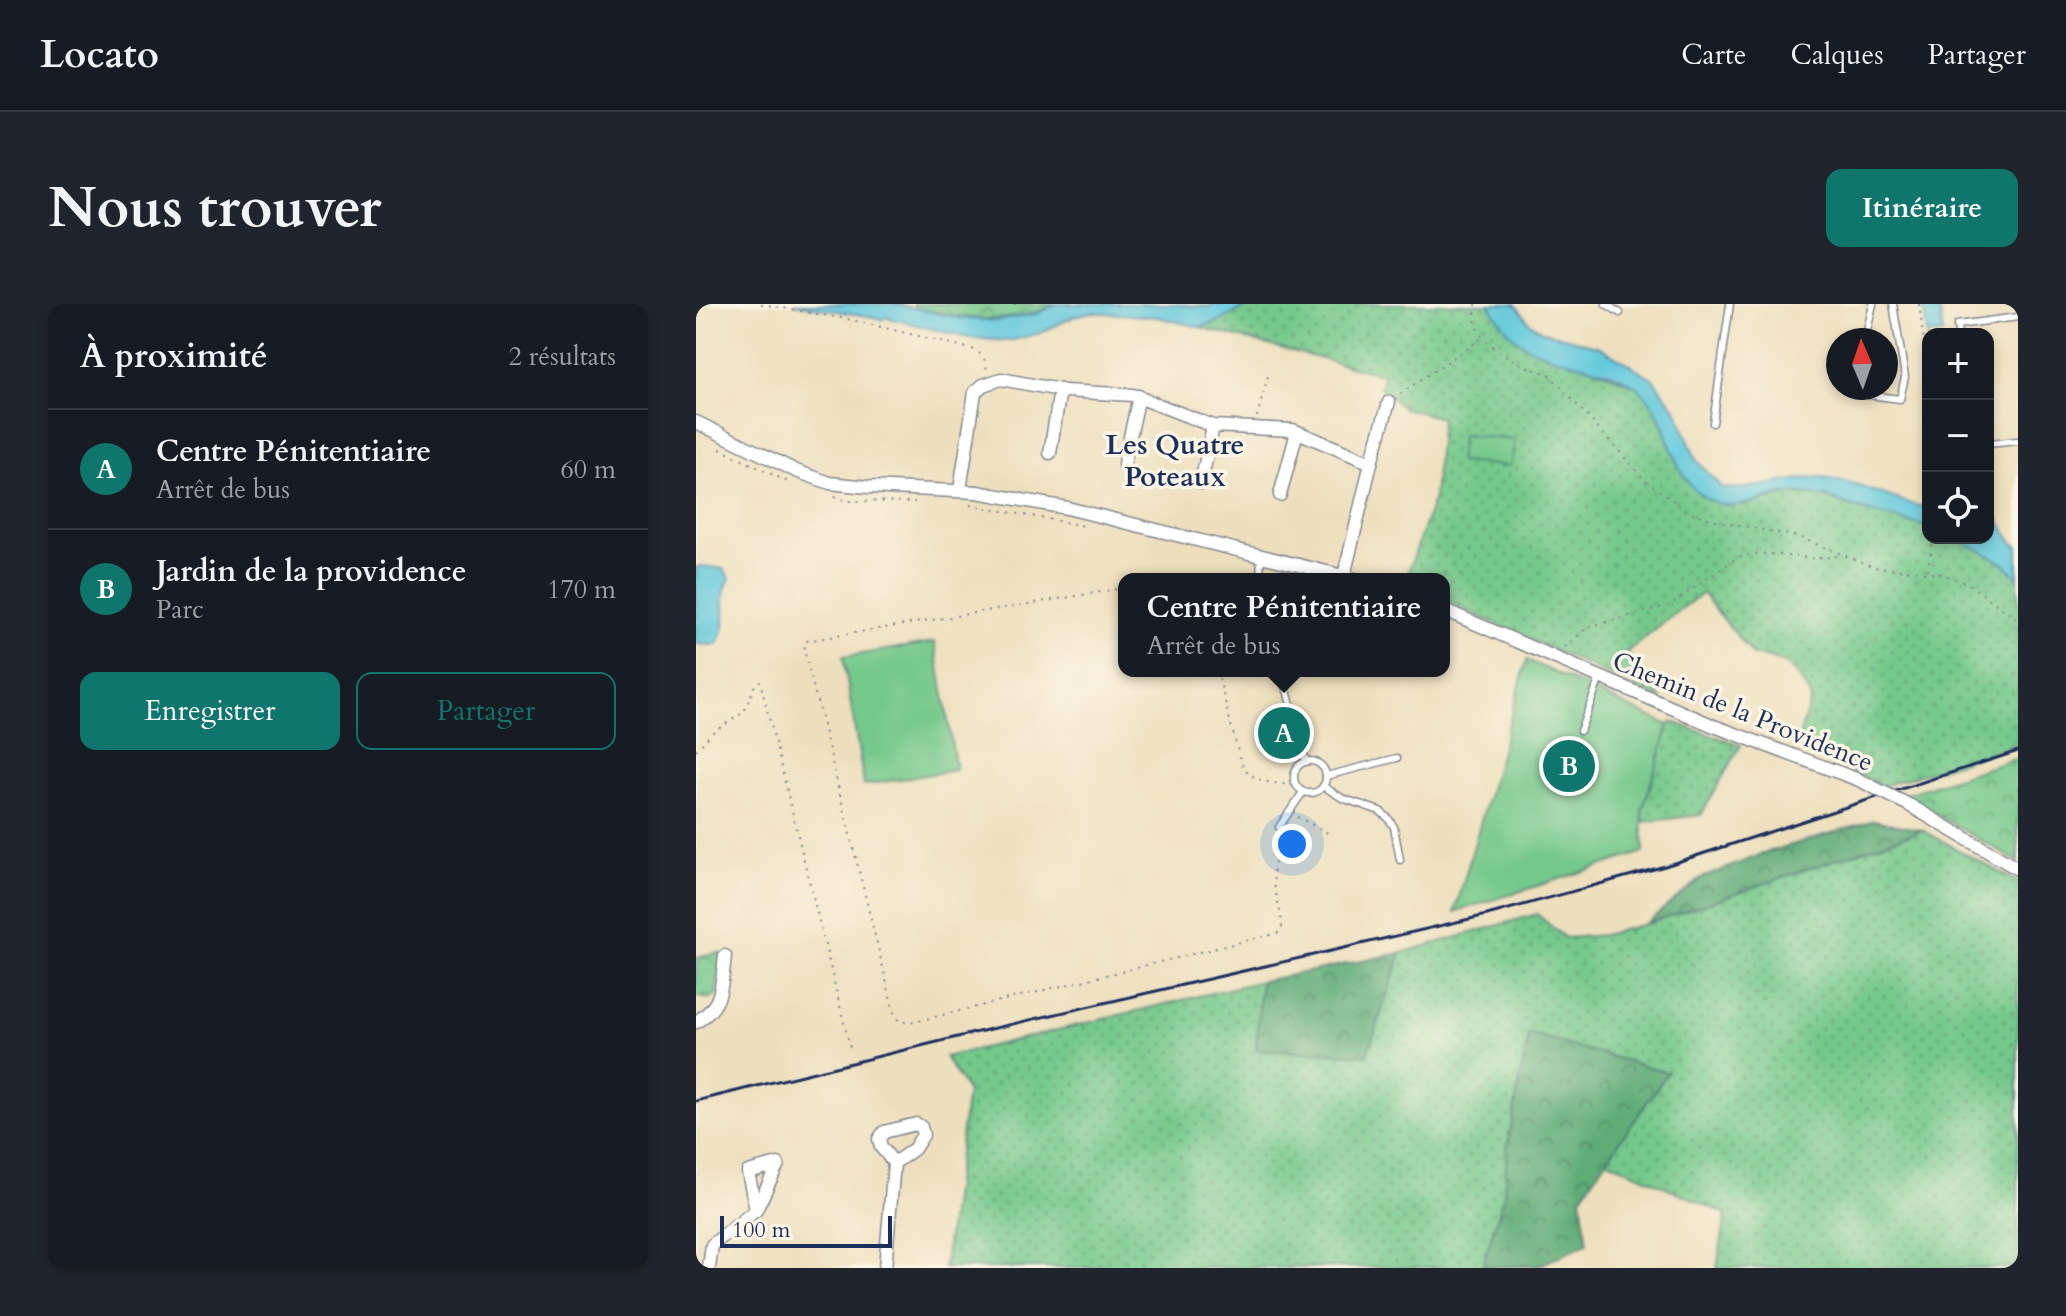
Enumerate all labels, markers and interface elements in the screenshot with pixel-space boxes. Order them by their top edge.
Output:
text: Locato [40,29,159,81]
text: Carte [1681,36,1746,74]
text: Calques [1790,36,1884,74]
text: Partager [1928,36,2026,74]
button: Itinéraire [1826,169,2018,247]
text: Nous trouver [48,171,381,246]
north arrow [1826,328,1898,400]
map controls [1922,328,1994,544]
button: + [1922,328,1994,400]
text: À proximité [80,333,267,379]
text: 2 résultats [508,339,616,374]
button: − [1922,400,1994,472]
district label: Les Quatre Poteaux [1106,426,1244,496]
text: Centre Pénitentiaire [156,431,431,472]
text: A [96,452,116,487]
text: 60 m [560,452,616,487]
text: Arrêt de bus [156,472,290,507]
button: locate [1922,472,1994,544]
text: Jardin de la providence [156,551,467,592]
text: B [97,572,115,607]
text: 170 m [547,572,616,607]
popup [1118,573,1450,677]
text: Centre Pénitentiaire [1146,587,1422,628]
text: Parc [156,592,204,627]
text: Arrêt de bus [1146,628,1280,663]
street label: Chemin de la Providence [1607,643,1878,780]
button: Enregistrer [80,672,340,750]
button: Partager [356,672,616,750]
pin: A [1258,703,1310,763]
pin: B [1543,736,1595,796]
your location [1272,824,1312,864]
scale bar [720,1212,892,1248]
text: 100 m [732,1215,790,1245]

